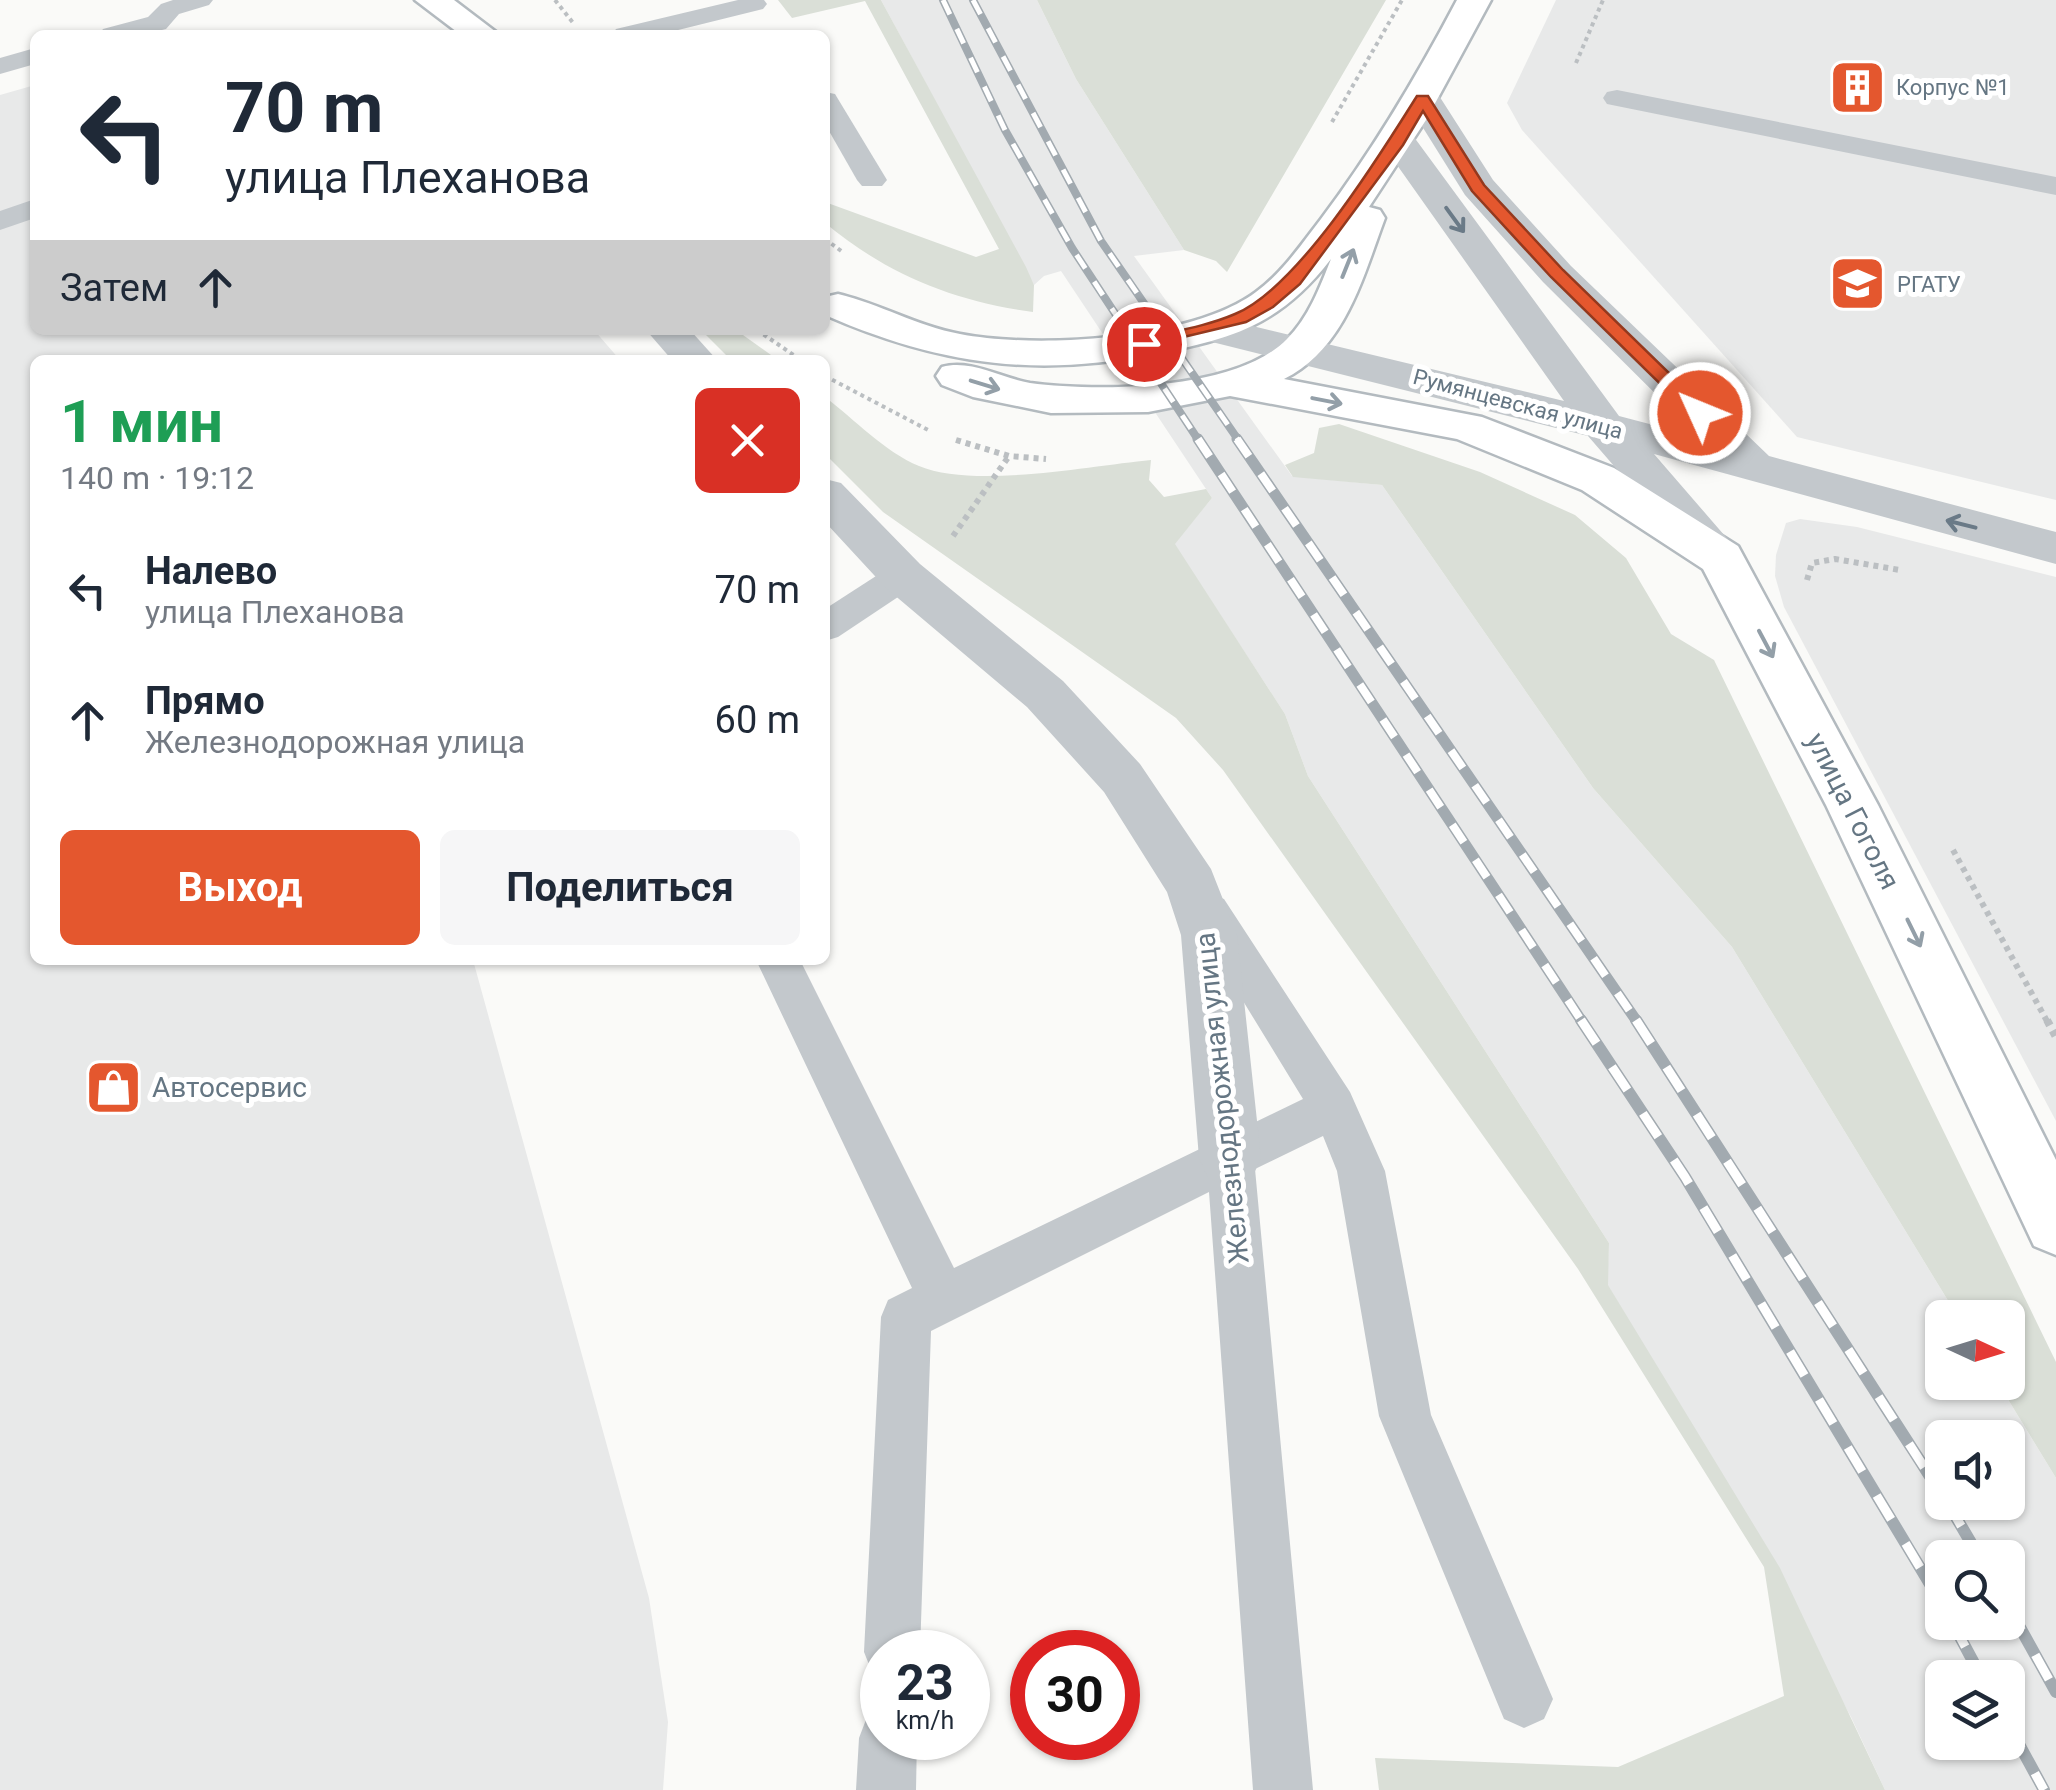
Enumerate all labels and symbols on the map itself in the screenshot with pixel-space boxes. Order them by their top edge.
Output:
building icon: Корпус №1 [1827,57,1887,117]
place label: Корпус №1 [1896,75,2010,100]
one-way arrow [1444,206,1465,234]
one-way arrow [1340,248,1358,279]
school or university icon: РГАТУ [1828,254,1888,314]
place label: РГАТУ [1897,272,1961,297]
pin [1102,302,1187,387]
position arrow [1648,361,1752,465]
street label: Румянцевская улица [1410,364,1626,444]
one-way arrow [969,377,1000,395]
one-way arrow [1310,392,1343,411]
one-way arrow [1946,514,1978,532]
one-way arrow [1757,628,1776,658]
street label: улица Гоголя [1799,727,1907,895]
one-way arrow [1905,918,1924,948]
street label: Железнодорожная улица [1188,931,1256,1265]
shop icon: Автосервис [83,1057,143,1117]
place label: Автосервис [152,1071,307,1104]
north arrow [1925,1300,2025,1400]
speed limit sign: 30 [1010,1630,1140,1760]

